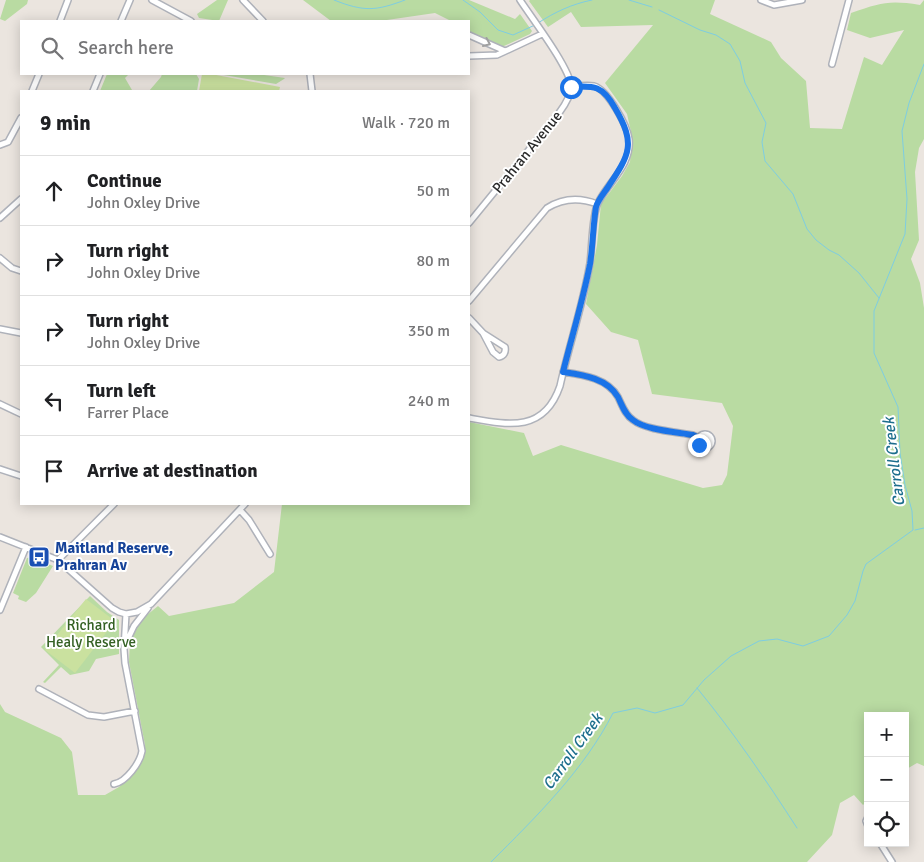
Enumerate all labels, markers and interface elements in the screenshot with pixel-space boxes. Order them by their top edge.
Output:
search box [20,20,470,75]
icon: search [38,34,66,62]
text: Search here [78,36,174,60]
one-way arrow [482,36,491,47]
route start [560,76,583,99]
street label: Prahran Avenue [488,107,566,197]
text: 9 min [40,110,91,136]
text: Walk · 720 m [362,113,450,133]
text: Continue [87,169,162,193]
icon: ahead [40,177,68,205]
text: 50 m [416,181,450,201]
text: John Oxley Drive [87,193,200,213]
text: Turn right [87,239,169,263]
icon: right [40,247,68,275]
text: 80 m [416,251,450,271]
text: John Oxley Drive [87,263,200,283]
text: Turn right [87,309,169,333]
icon: right [40,317,68,345]
text: 350 m [408,321,450,341]
text: John Oxley Drive [87,333,200,353]
text: Turn left [87,379,156,403]
icon: left [40,387,68,415]
text: 240 m [408,391,450,411]
text: Farrer Place [87,403,169,423]
water label: Carroll Creek [878,414,909,508]
route end [688,434,711,457]
icon: arrive [40,457,68,485]
text: Arrive at destination [87,459,258,483]
place label: Maitland Reserve, Prahran Av [55,539,173,574]
bus stop icon: Maitland Reserve, Prahran Av [27,545,51,569]
park label: Richard Healy Reserve [46,616,136,651]
water label: Carroll Creek [538,708,608,794]
map controls [864,712,909,847]
button: + [864,712,909,757]
button: − [864,757,909,802]
button: locate [864,802,909,847]

